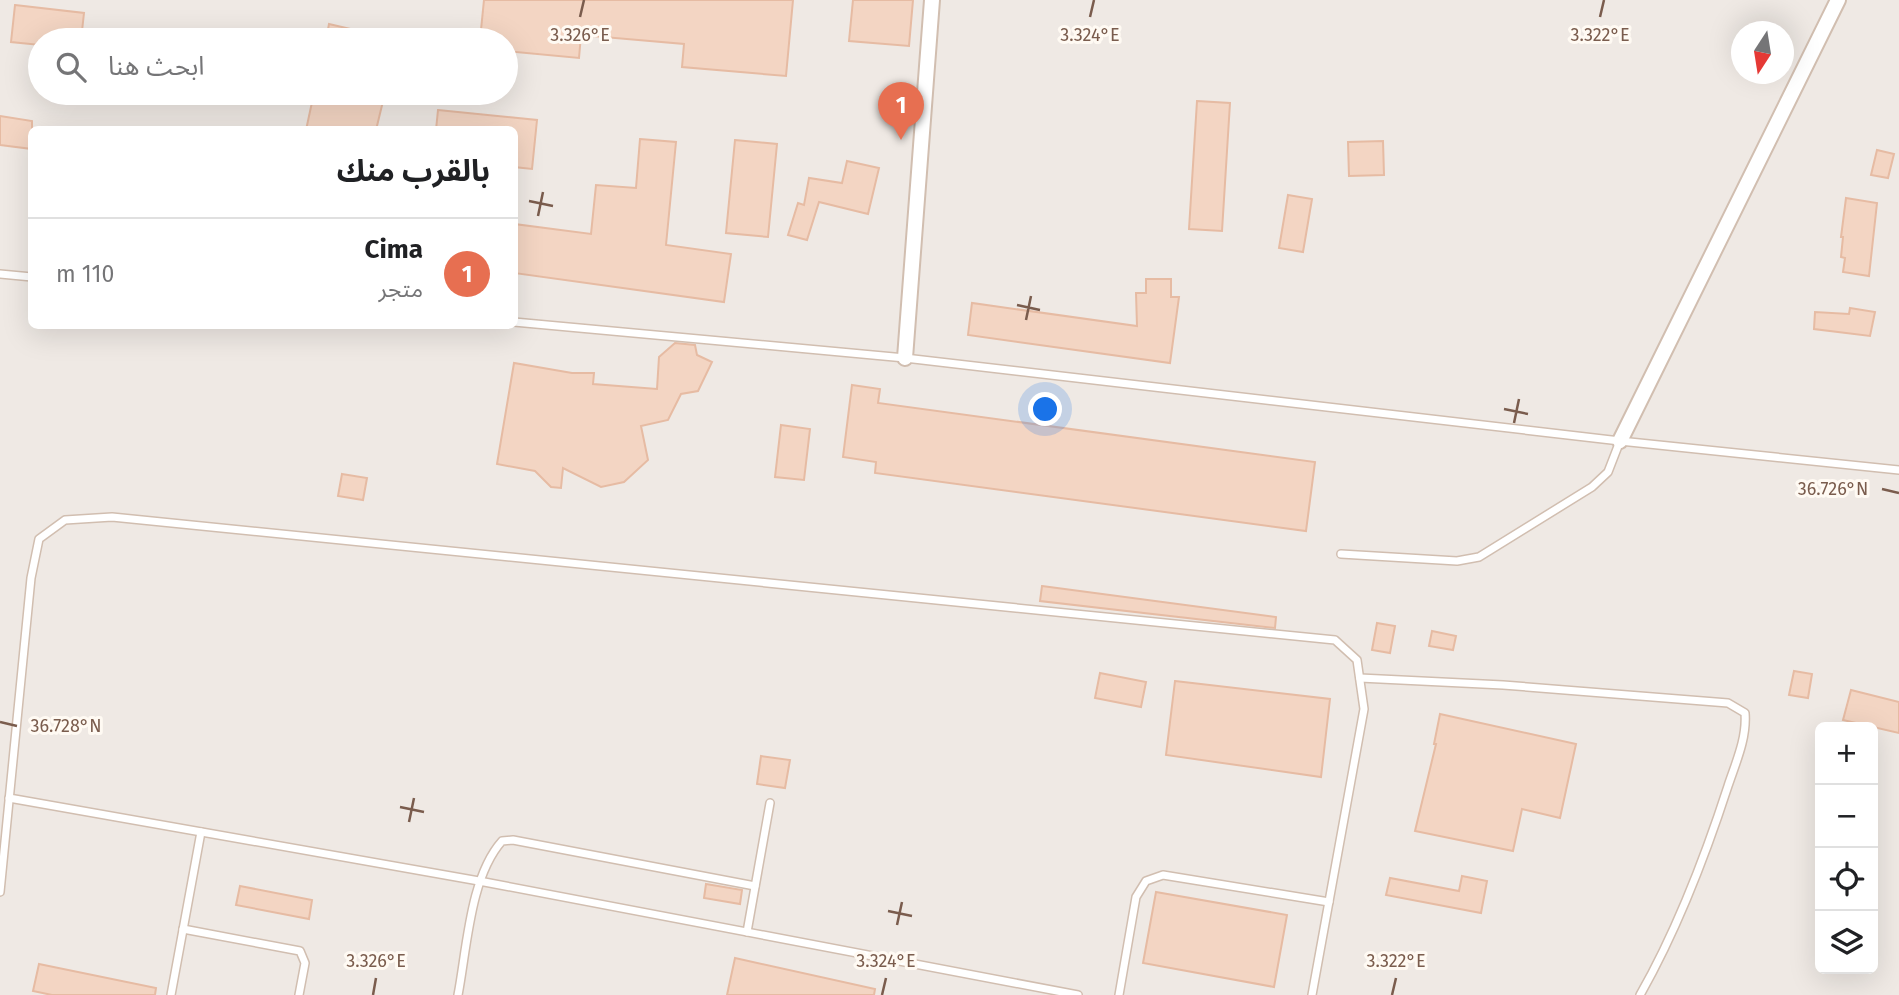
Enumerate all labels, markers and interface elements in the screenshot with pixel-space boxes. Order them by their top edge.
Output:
north arrow [1731,21,1794,84]
text: 3.326°E [550,24,610,46]
text: 3.324°E [1060,24,1120,46]
text: 3.322°E [1570,24,1630,46]
search box [28,28,518,105]
icon: search [52,48,90,86]
text: ابحث هنا [108,51,204,82]
pin: 1 [878,82,924,140]
text: بالقرب منك [337,153,490,189]
text: Cima [364,234,423,265]
text: 110 m [56,260,114,288]
text: 1 [462,260,472,288]
text: متجر [379,275,423,303]
your location [1028,392,1062,426]
text: 36.726°N [1798,478,1868,500]
text: 36.728°N [30,715,102,737]
map controls [1815,722,1878,974]
button: + [1815,722,1878,785]
button: − [1815,785,1878,848]
button: locate [1815,848,1878,911]
button: layers [1815,911,1878,974]
text: 3.326°E [346,950,406,972]
text: 3.324°E [856,950,916,972]
text: 3.322°E [1366,950,1426,972]

